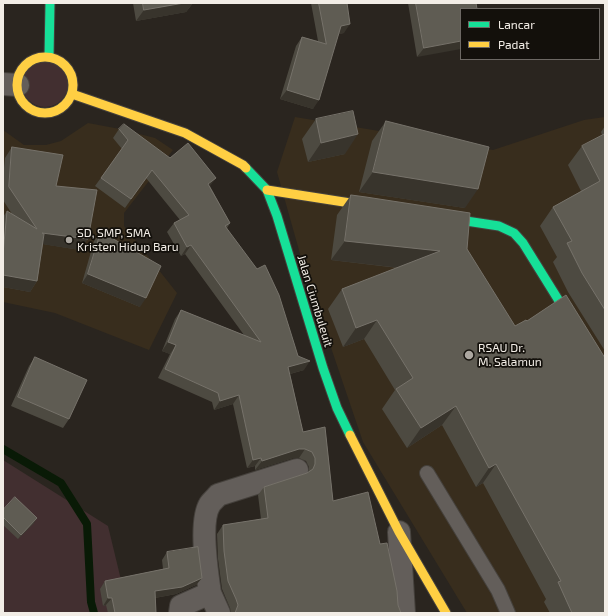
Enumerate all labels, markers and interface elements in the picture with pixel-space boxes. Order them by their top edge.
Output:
legend [460,8,600,60]
text: Lancar [498,17,535,31]
text: Padat [498,37,530,51]
place label: SD, SMP, SMA Kristen Hidup Baru [77,226,179,254]
marker: SD, SMP, SMA Kristen Hidup Baru [64,235,74,245]
street label: Jalan Ciumbuleuit [294,253,336,349]
place label: RSAU Dr. M. Salamun [478,341,542,369]
marker: RSAU Dr. M. Salamun [463,349,475,361]

